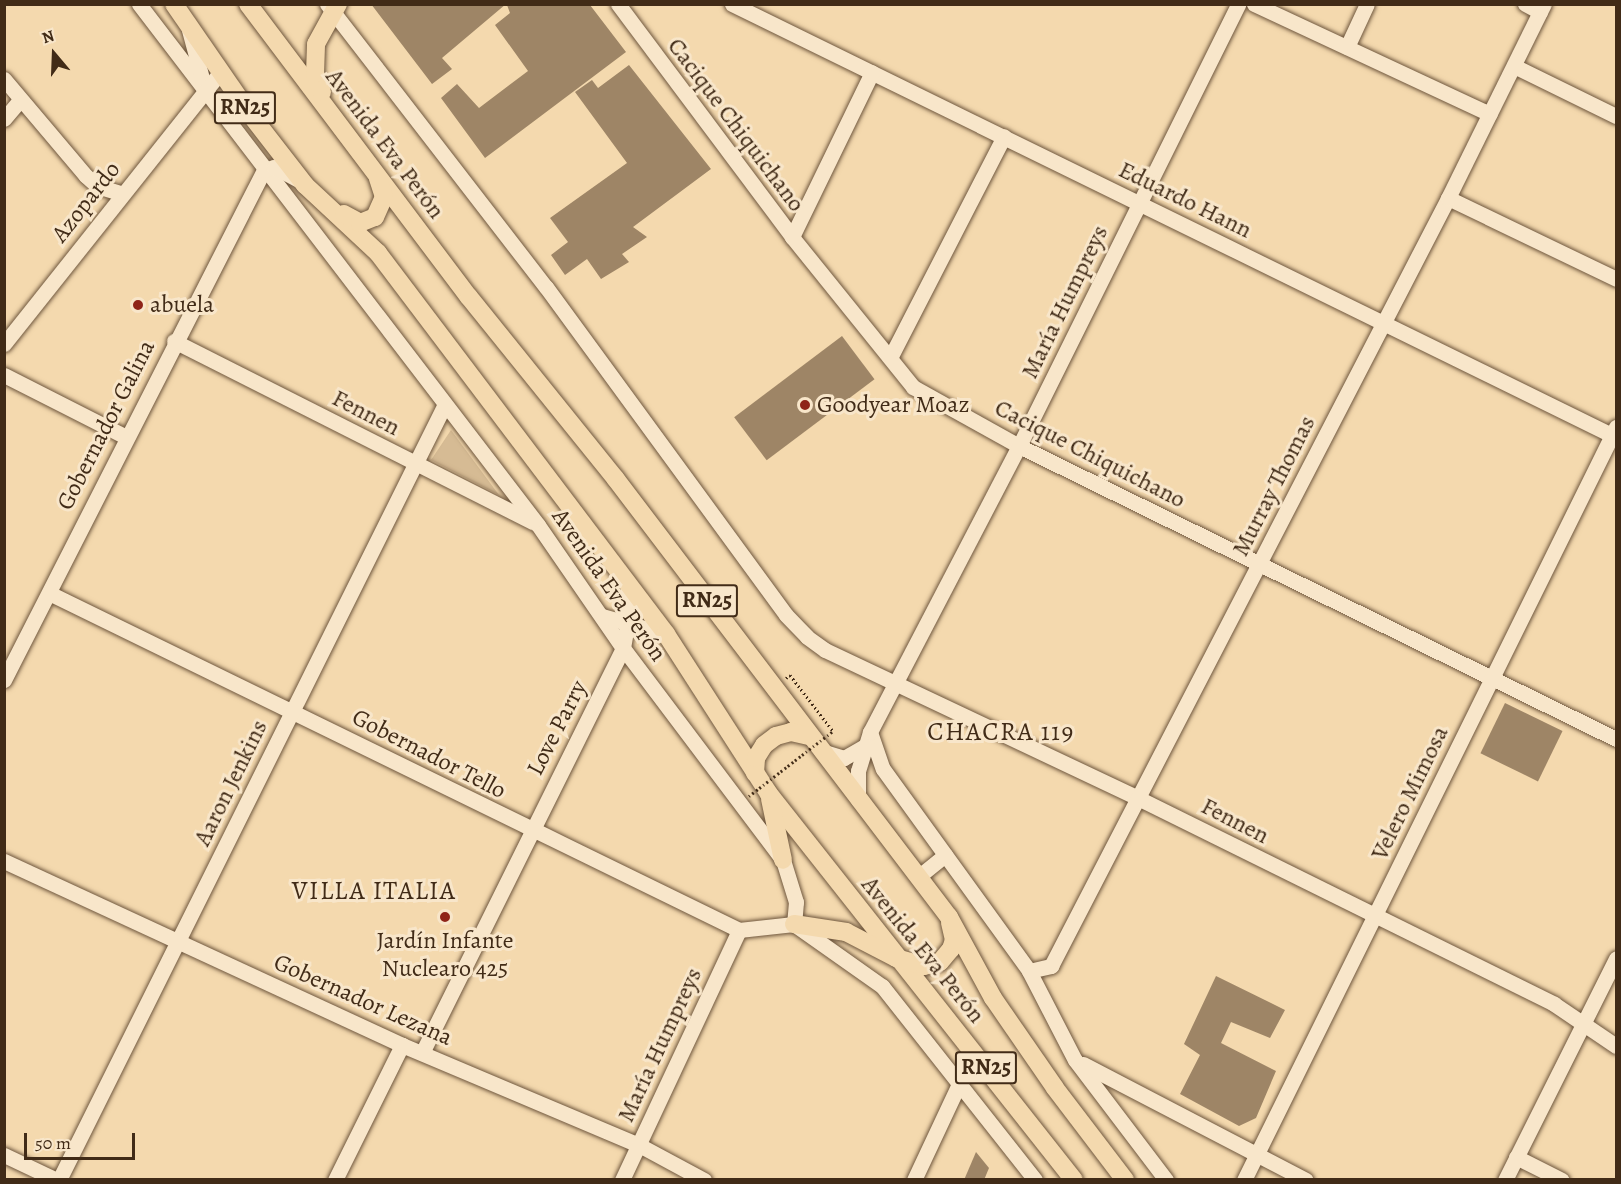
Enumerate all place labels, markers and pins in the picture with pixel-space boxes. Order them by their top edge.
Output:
place label: abuela [150,291,214,319]
marker: abuela [131,298,145,312]
place label: Goodyear Moaz [817,391,970,419]
marker: Goodyear Moaz [798,398,812,412]
marker: Jardín Infante Nuclearo 425 [438,910,452,924]
place label: Jardín Infante Nuclearo 425 [376,927,514,983]

